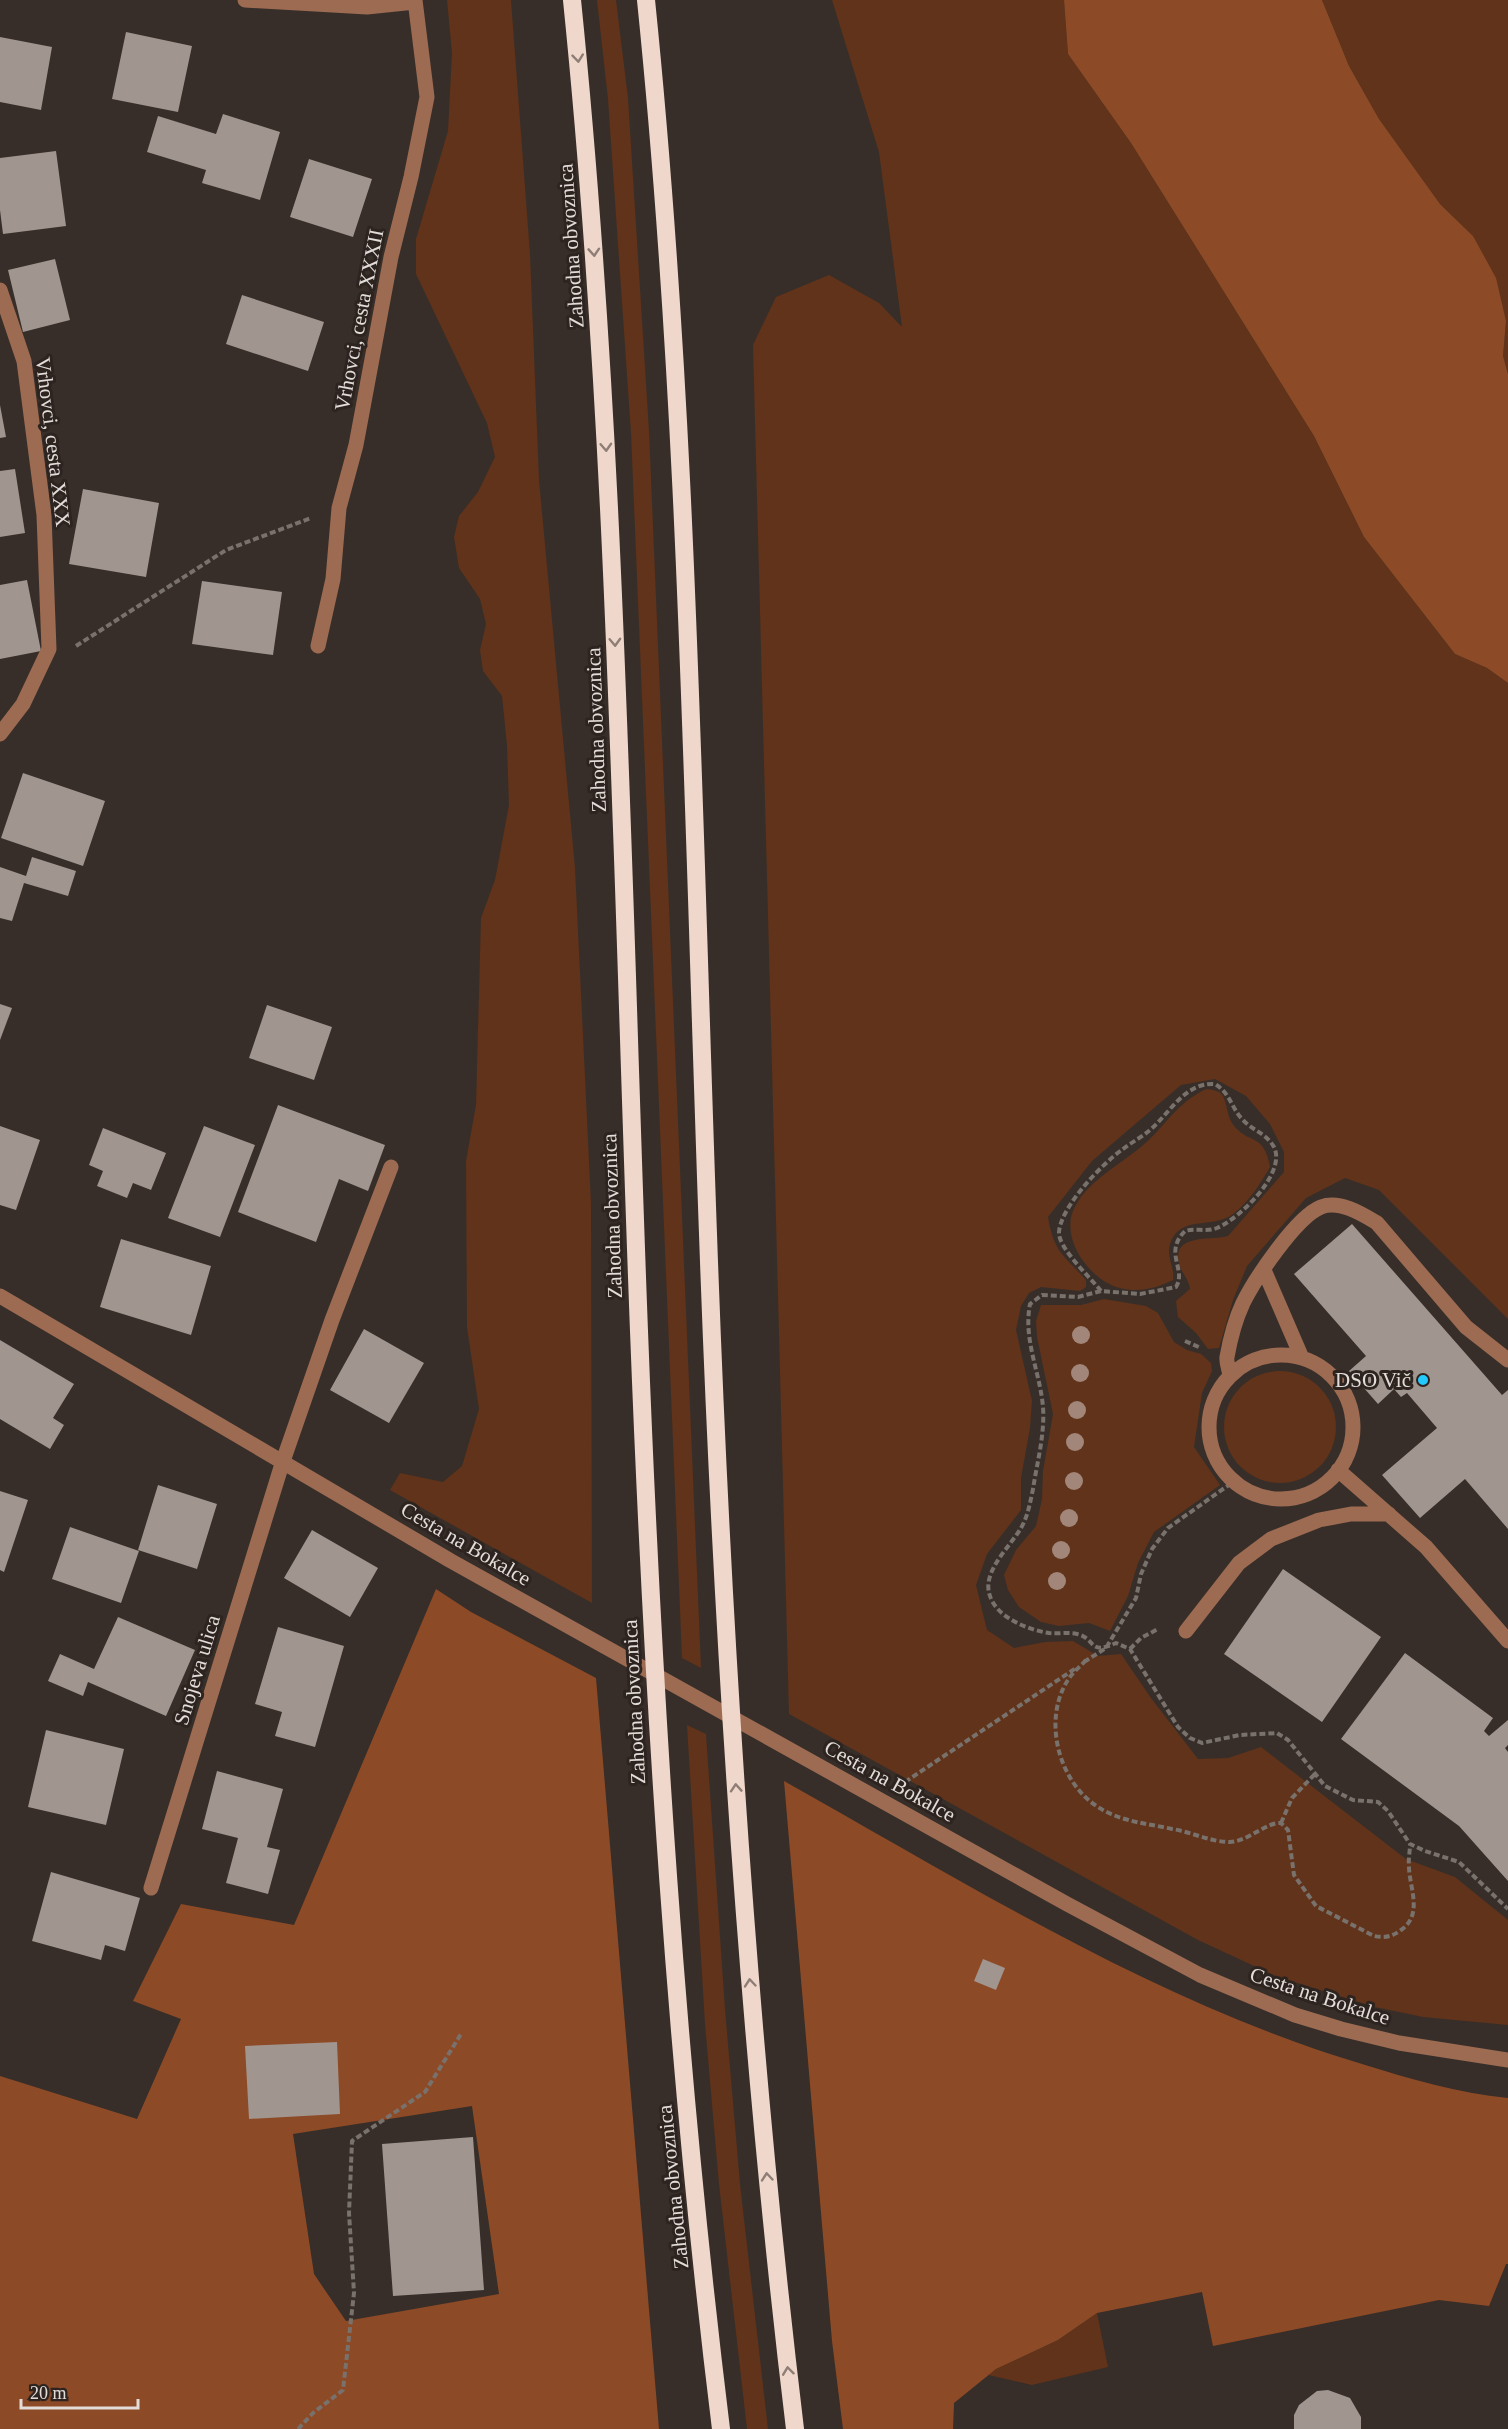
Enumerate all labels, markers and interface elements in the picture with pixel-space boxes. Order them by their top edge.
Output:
one-way arrow [571,54,584,63]
street label: Zahodna obvoznica [553,162,589,329]
street label: Vrhovci, cesta XXXII [330,227,388,413]
one-way arrow [587,248,600,257]
street label: Vrhovci, cesta XXX [31,356,75,528]
one-way arrow [600,443,613,452]
one-way arrow [609,637,622,646]
street label: Zahodna obvoznica [581,646,611,813]
street label: Zahodna obvoznica [597,1132,627,1299]
place label: DSO Vič [1335,1368,1411,1392]
marker: DSO Vič [1416,1373,1430,1387]
street label: Cesta na Bokalce [397,1497,535,1591]
street label: Snojeva ulica [169,1611,225,1728]
street label: Zahodna obvoznica [618,1618,650,1785]
street label: Cesta na Bokalce [820,1735,960,1827]
one-way arrow [730,1784,743,1793]
street label: Cesta na Bokalce [1247,1962,1393,2030]
one-way arrow [744,1978,757,1987]
street label: Zahodna obvoznica [652,2103,694,2270]
one-way arrow [761,2173,774,2182]
one-way arrow [782,2366,795,2376]
scale bar [21,2372,138,2410]
text: 20 m [30,2383,67,2403]

